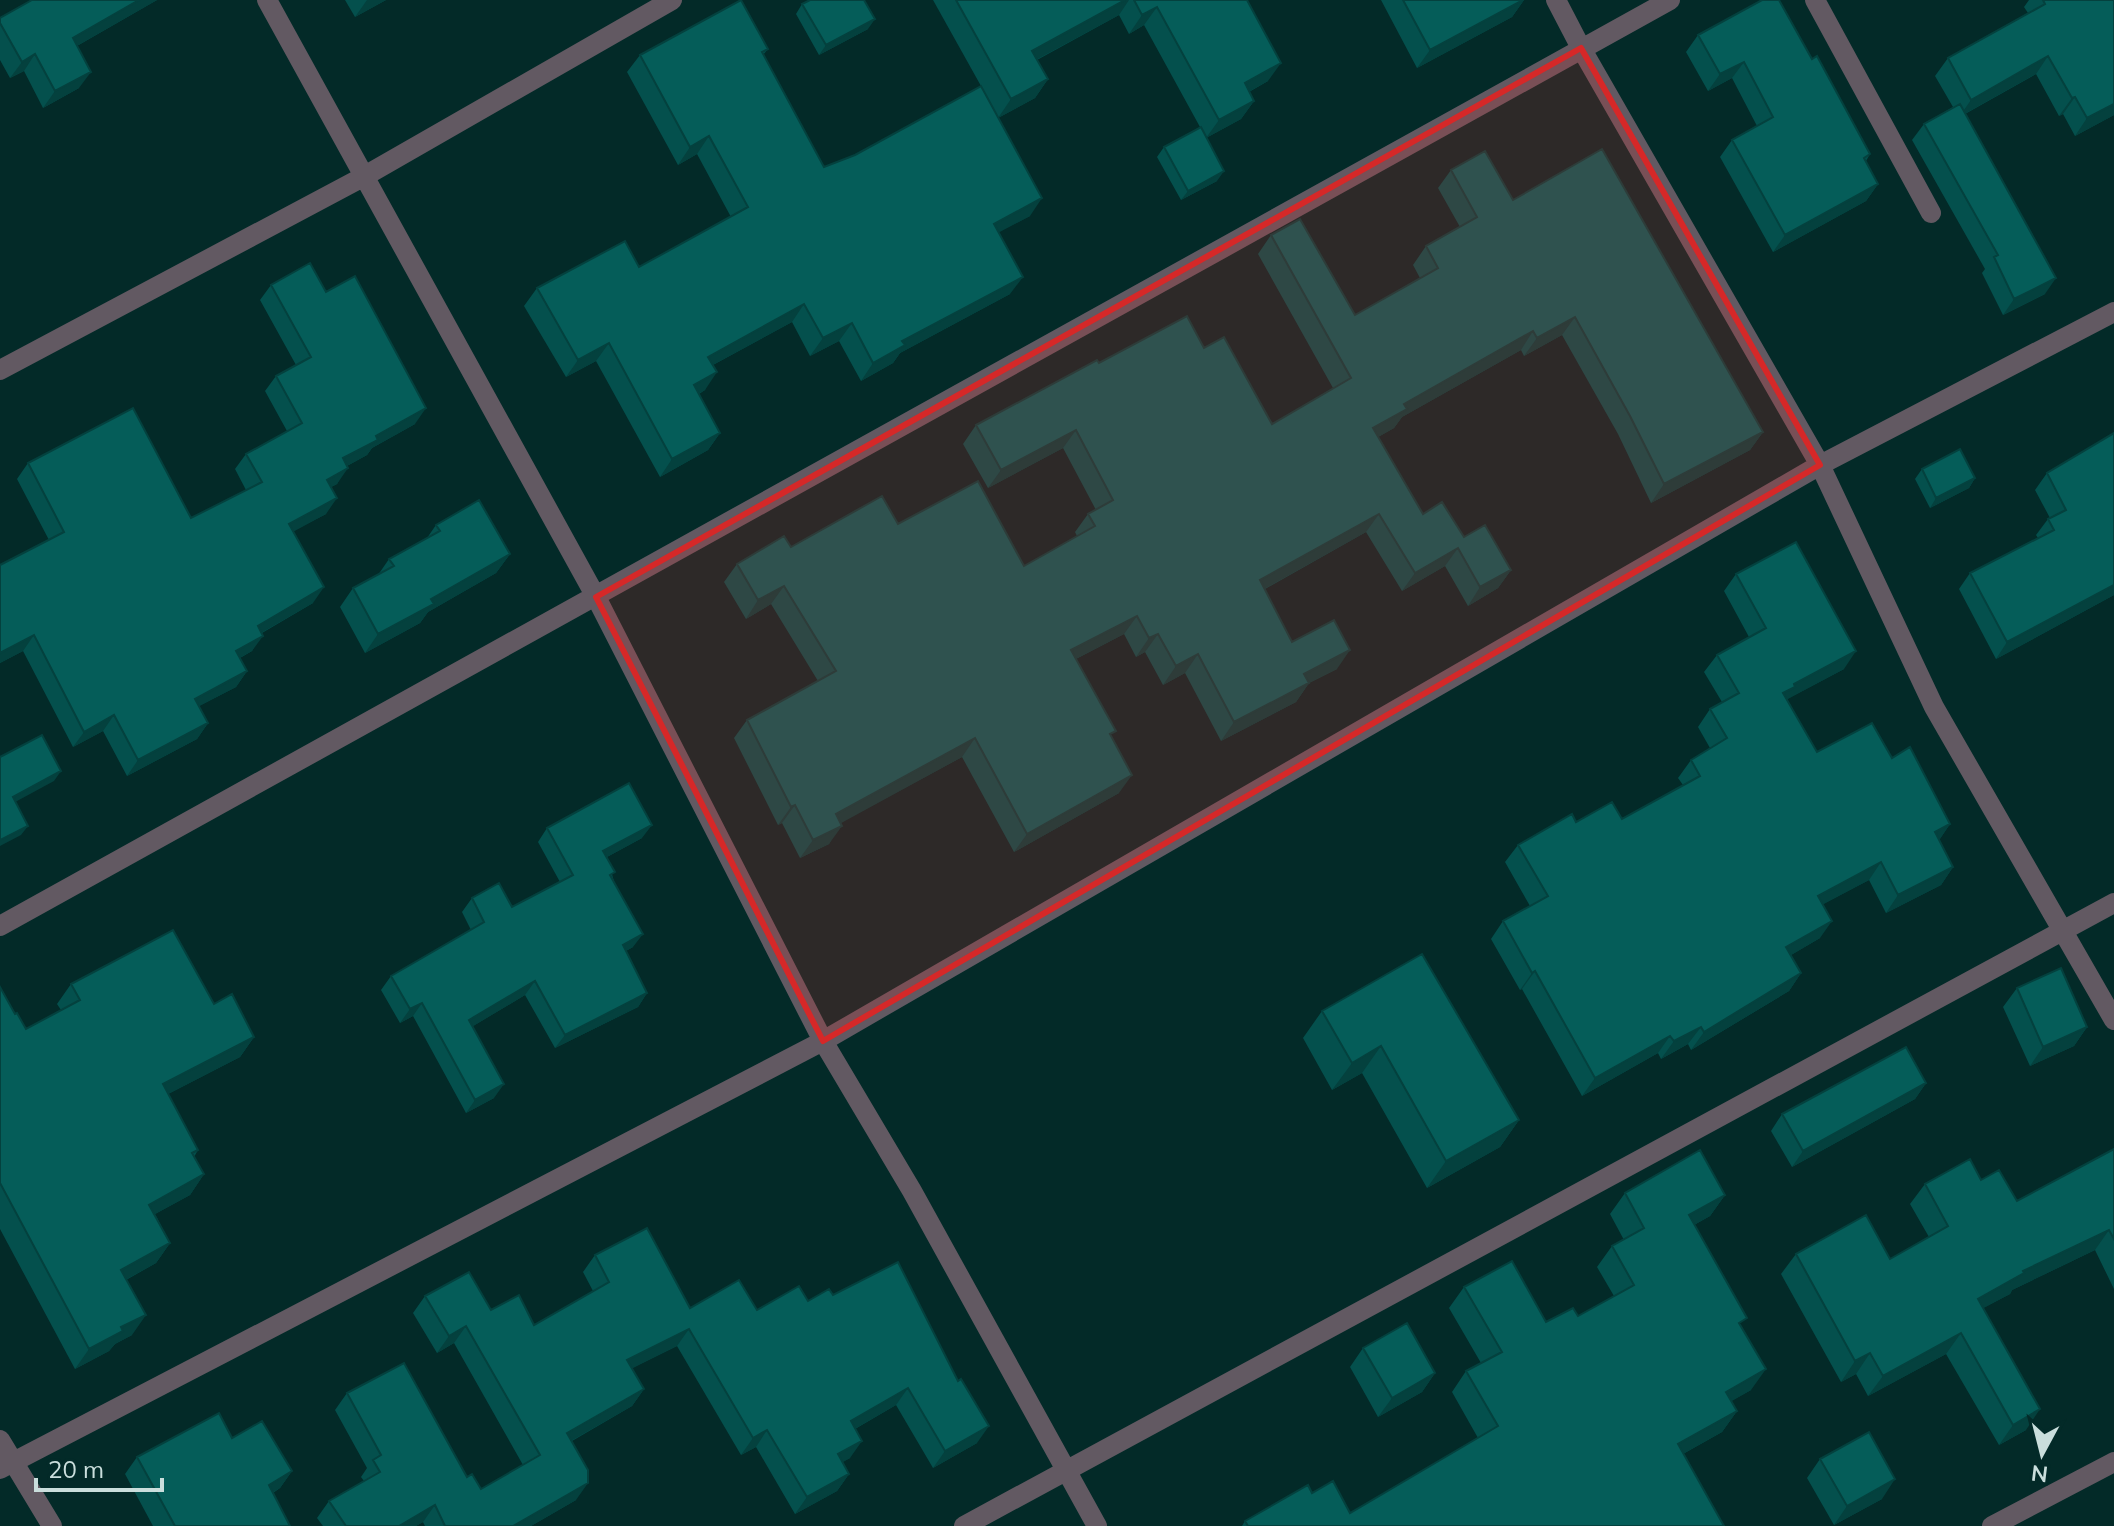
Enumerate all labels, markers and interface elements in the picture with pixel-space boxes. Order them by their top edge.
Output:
north arrow [2002,1414,2082,1494]
scale bar [36,1442,162,1492]
text: 20 m [48,1454,104,1484]
text: N [2030,1459,2050,1489]

